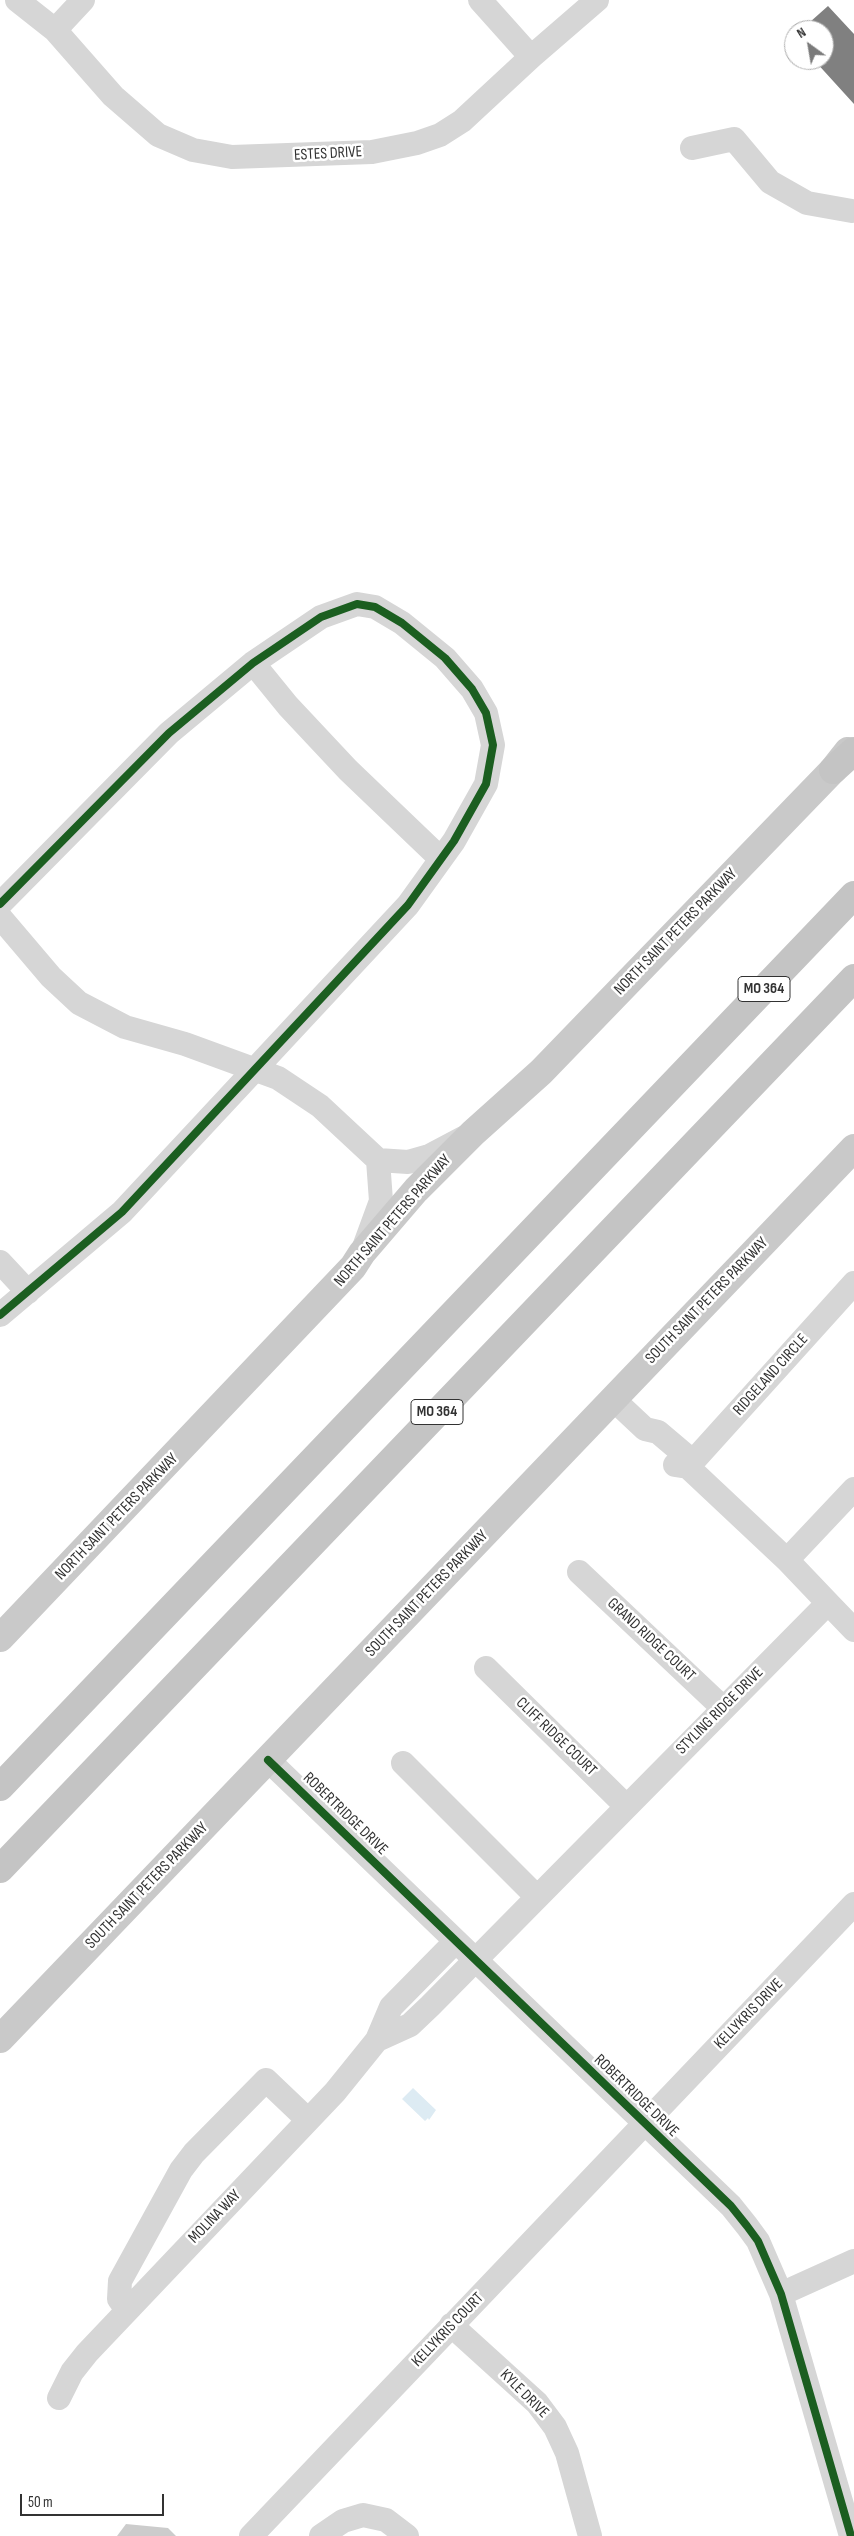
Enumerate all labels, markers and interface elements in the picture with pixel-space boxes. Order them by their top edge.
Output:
north arrow [784,20,834,70]
text: N [794,24,809,42]
street label: ESTES DRIVE [293,143,363,165]
street label: NORTH SAINT PETERS PARKWAY [610,865,742,999]
road number: MO 364 [738,976,790,1002]
street label: NORTH SAINT PETERS PARKWAY [330,1151,456,1291]
street label: SOUTH SAINT PETERS PARKWAY [642,1234,772,1368]
street label: RIDGELAND CIRCLE [729,1330,813,1420]
road number: MO 364 [411,1400,463,1424]
street label: NORTH SAINT PETERS PARKWAY [51,1450,183,1584]
street label: SOUTH SAINT PETERS PARKWAY [362,1527,492,1661]
street label: GRAND RIDGE COURT [603,1594,699,1686]
street label: STYLING RIDGE DRIVE [672,1663,768,1759]
street label: CLIFF RIDGE COURT [512,1694,600,1780]
street label: ROBERTRIDGE DRIVE [299,1769,391,1859]
street label: SOUTH SAINT PETERS PARKWAY [82,1819,212,1953]
street label: KELLYKRIS DRIVE [711,1975,787,2053]
street label: ROBERTRIDGE DRIVE [590,2051,682,2141]
street label: MOLINA WAY [185,2186,245,2248]
street label: KELLYKRIS COURT [408,2289,488,2371]
street label: KYLE DRIVE [496,2366,552,2422]
scale bar [22,2484,166,2516]
text: 50 m [28,2493,53,2512]

